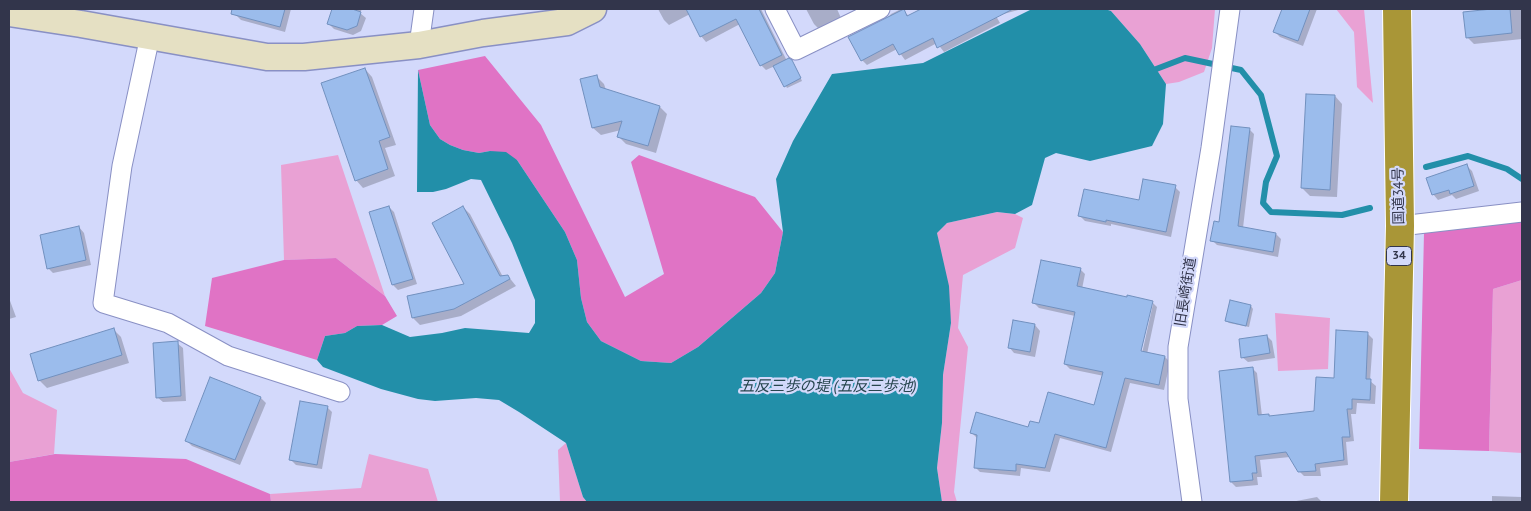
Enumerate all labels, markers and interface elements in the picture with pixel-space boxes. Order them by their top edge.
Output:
street label: 国道34号 [1390,167,1408,225]
road number: 34 [1386,247,1412,266]
street label: 旧長崎街道 [1172,256,1200,328]
water label: 五反三歩の堤 (五反三歩池) [740,378,916,396]

